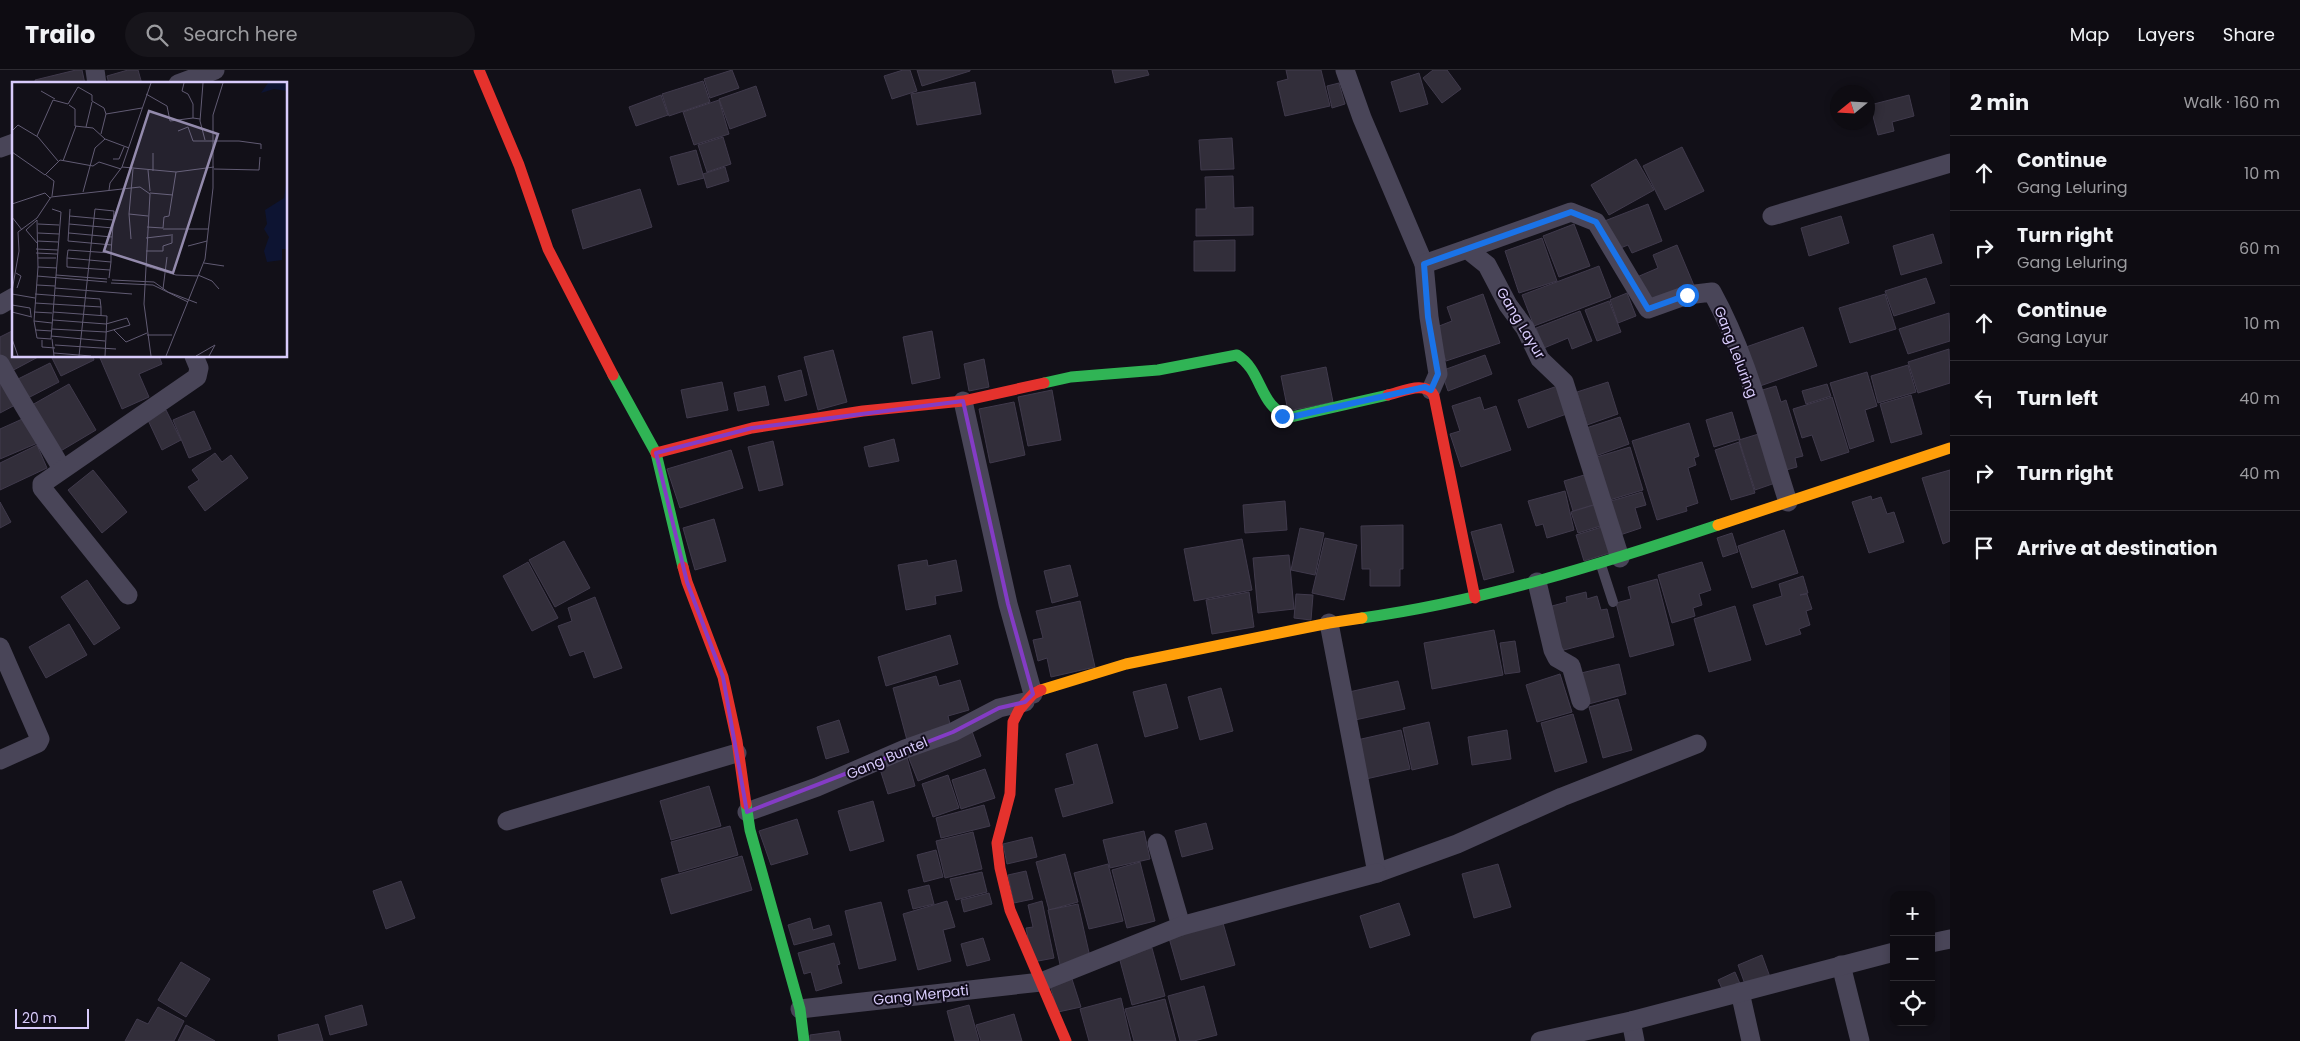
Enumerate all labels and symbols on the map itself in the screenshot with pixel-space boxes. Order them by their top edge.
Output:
inset map [12,82,288,358]
north arrow [1830,85,1875,130]
street label: Gang Layur [1492,284,1550,362]
route start [1676,284,1699,307]
street label: Gang Leluring [1709,303,1763,401]
route end [1271,405,1294,428]
street label: Gang Buntel [843,732,931,784]
street label: Gang Merpati [872,980,970,1010]
scale bar [15,1006,89,1029]

